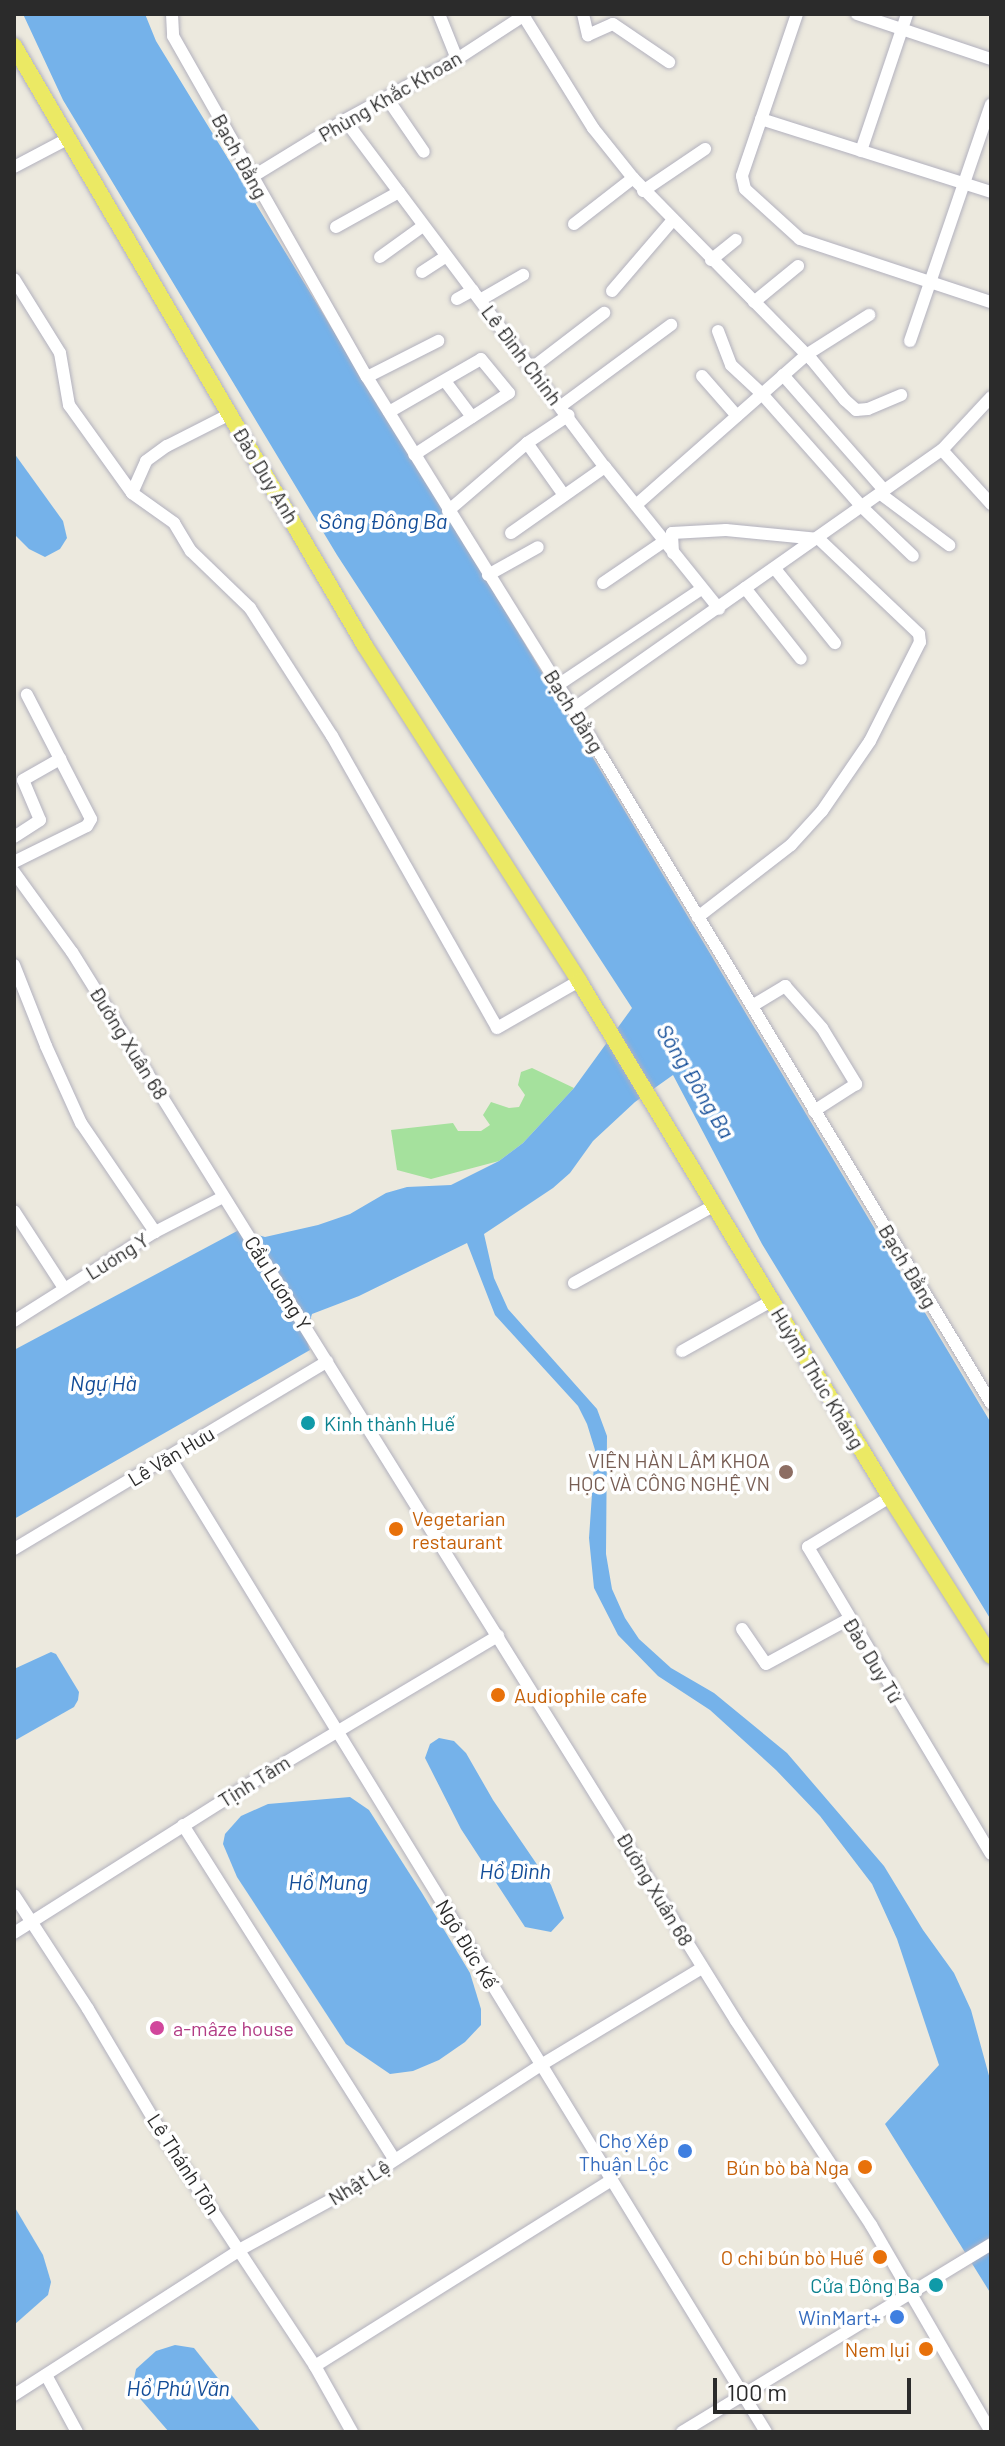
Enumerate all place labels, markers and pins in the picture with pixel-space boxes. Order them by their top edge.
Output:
place label: Kinh thành Huế [324,1411,455,1435]
marker: Kinh thành Huế [299,1414,317,1432]
place label: VIỆN HÀN LÂM KHOA HỌC VÀ CÔNG NGHỆ VN [568,1448,770,1495]
marker: VIỆN HÀN LÂM KHOA HỌC VÀ CÔNG NGHỆ VN [777,1463,795,1481]
place label: Vegetarian restaurant [412,1506,506,1553]
marker: Vegetarian restaurant [387,1520,405,1538]
place label: Audiophile cafe [514,1683,647,1707]
marker: Audiophile cafe [489,1686,507,1704]
place label: a-mâze house [173,2016,294,2040]
marker: a-mâze house [148,2019,166,2037]
place label: Chợ Xép Thuận Lộc [579,2128,669,2175]
marker: Chợ Xép Thuận Lộc [676,2142,694,2160]
place label: Bún bò bà Nga [726,2155,849,2179]
marker: Bún bò bà Nga [856,2158,874,2176]
place label: O chi bún bò Huế [721,2245,864,2269]
marker: O chi bún bò Huế [871,2248,889,2266]
place label: Cửa Đông Ba [810,2273,920,2297]
marker: Cửa Đông Ba [927,2276,945,2294]
place label: WinMart+ [798,2305,881,2329]
marker: WinMart+ [888,2308,906,2326]
place label: Nem lụi [845,2337,910,2361]
marker: Nem lụi [917,2340,935,2358]

